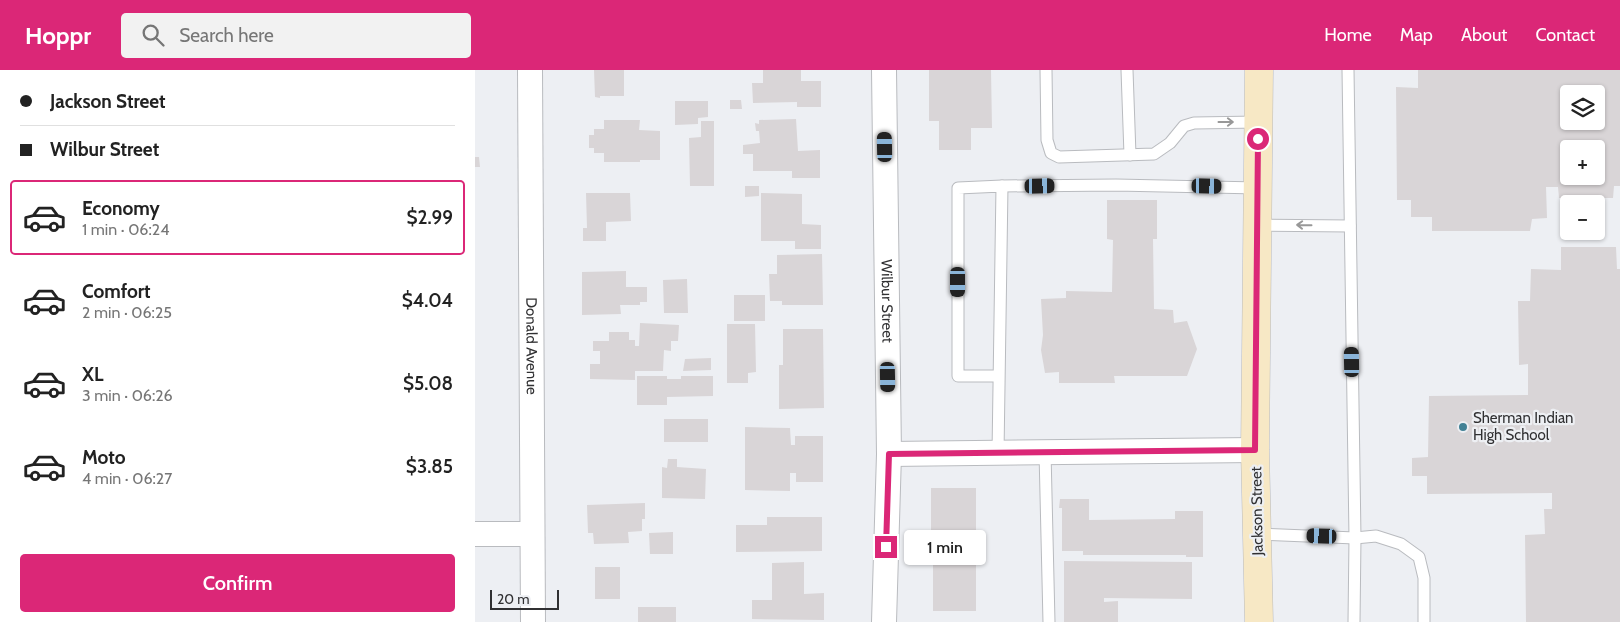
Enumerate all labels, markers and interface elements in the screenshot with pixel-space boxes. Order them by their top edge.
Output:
search box [121,13,471,58]
text: Hoppr [25,21,91,50]
icon: search [139,21,167,49]
text: Search here [179,24,274,47]
text: Home [1324,24,1372,46]
text: Map [1400,24,1433,46]
text: About [1461,24,1507,46]
text: Contact [1535,24,1595,46]
map controls [1560,85,1605,240]
button: layers [1560,85,1605,130]
text: Jackson Street [50,90,166,113]
one-way arrow [1218,117,1234,127]
route start [1247,128,1269,150]
car [877,132,892,162]
text: Wilbur Street [50,138,159,161]
button: + [1560,140,1605,185]
car [1024,178,1055,194]
car [1191,178,1222,194]
icon: car [22,195,67,240]
button: − [1560,195,1605,240]
text: Economy [82,197,160,220]
text: $2.99 [407,206,453,229]
text: 1 min · 06:24 [82,220,169,239]
one-way arrow [1296,220,1312,230]
street label: Wilbur Street [877,259,897,343]
car [950,267,965,297]
icon: car [22,278,67,323]
text: Comfort [82,280,151,303]
text: $4.04 [402,289,453,312]
street label: Donald Avenue [522,297,541,395]
text: 2 min · 06:25 [82,303,172,322]
car [1344,347,1359,377]
icon: car [22,361,67,406]
car [880,362,895,392]
text: XL [82,363,103,386]
text: $5.08 [403,372,453,395]
text: 3 min · 06:26 [82,386,173,405]
place label: Sherman Indian High School [1473,409,1574,444]
marker: Sherman Indian High School [1457,421,1469,433]
icon: car [22,444,67,489]
text: Moto [82,446,126,469]
text: $3.85 [406,455,453,478]
street label: Jackson Street [1247,466,1267,557]
text: 4 min · 06:27 [82,469,172,488]
car [1306,528,1337,544]
callout: 1 min [903,530,986,564]
route end [875,536,897,558]
text: 1 min [927,538,963,557]
button: Confirm [20,554,455,612]
scale bar [490,587,559,610]
text: 20 m [497,590,530,608]

